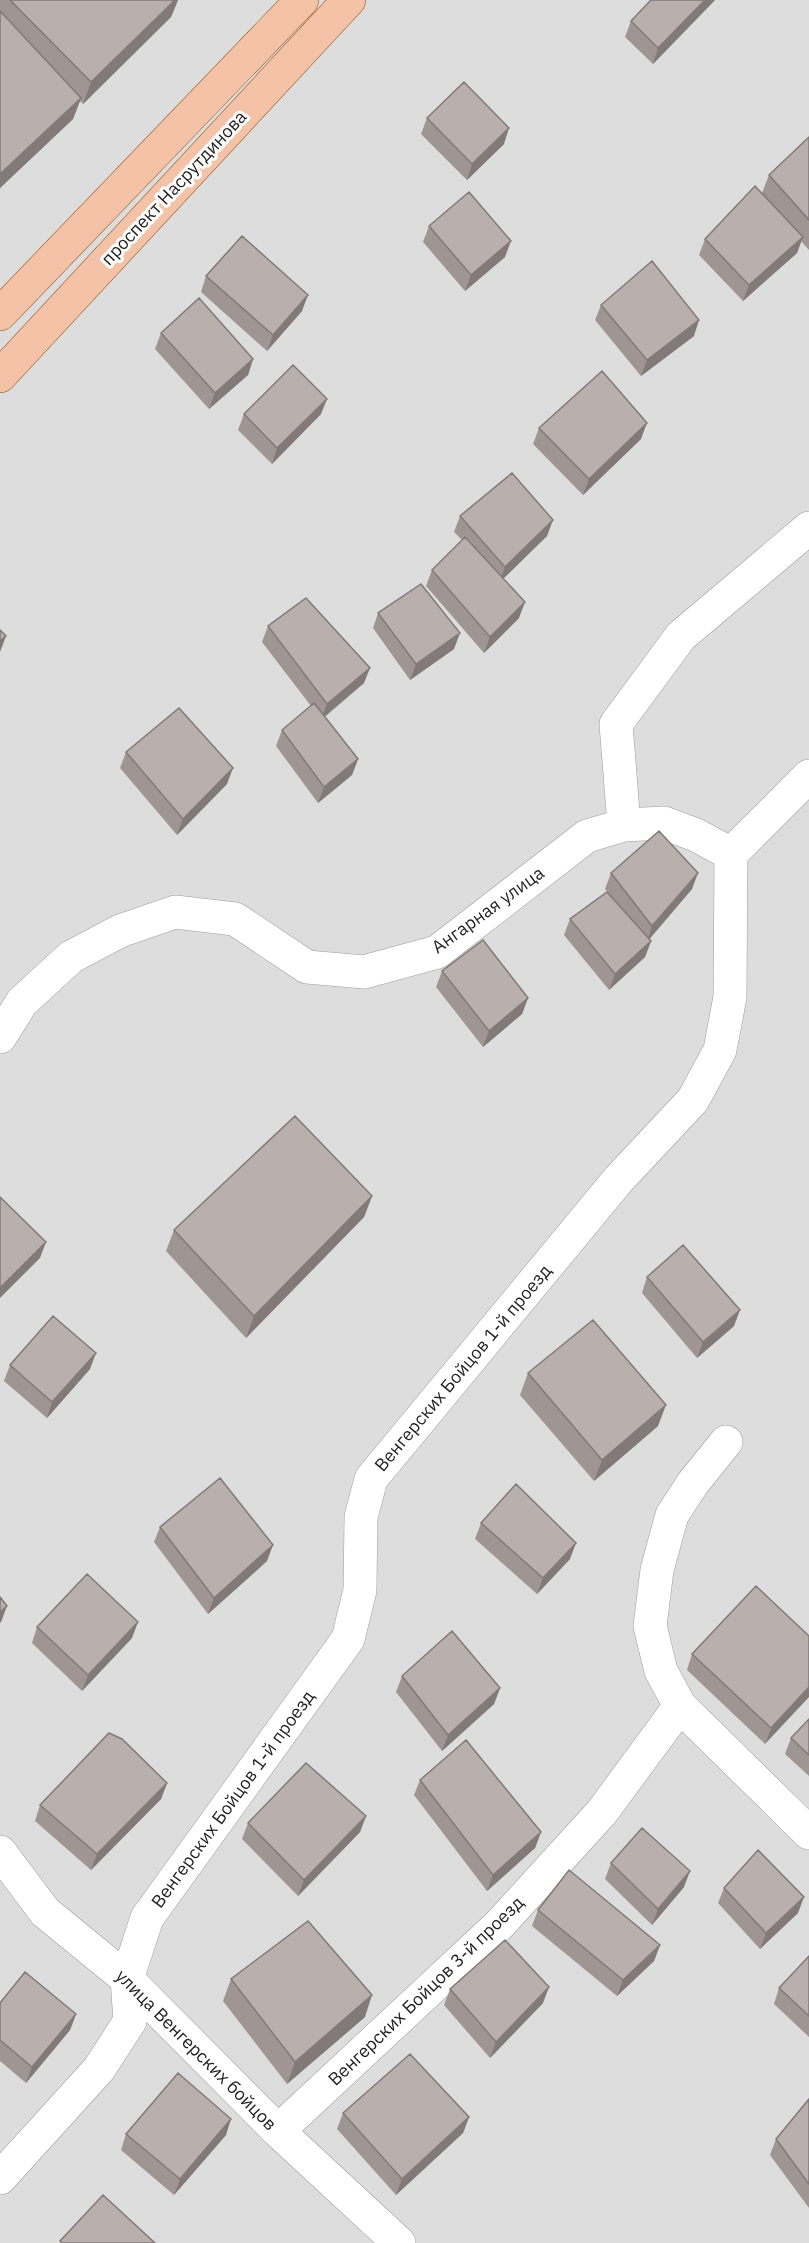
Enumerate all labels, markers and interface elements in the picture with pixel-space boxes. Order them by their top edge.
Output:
street label: проспект Насрутдинова [96,105,252,270]
street label: Ангарная улица [427,861,549,958]
street label: Венгерских Бойцов 1-й проезд [369,1259,556,1476]
street label: Венгерских Бойцов 1-й проезд [146,1685,319,1912]
street label: Венгерских Бойцов 3-й проезд [323,1891,529,2090]
street label: улица Венгерских бойцов [111,1964,282,2135]

